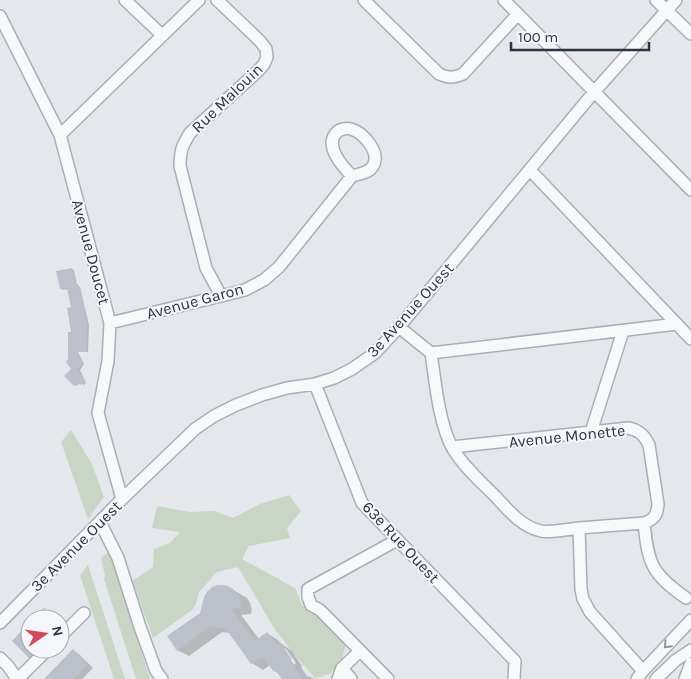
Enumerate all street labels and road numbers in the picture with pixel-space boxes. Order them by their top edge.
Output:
street label: Rue Malouin [188,59,266,137]
street label: Avenue Doucet [68,197,114,307]
street label: 3e Avenue Ouest [363,259,457,361]
street label: Avenue Garon [144,279,246,323]
street label: Avenue Monette [508,420,626,452]
street label: 3e Avenue Ouest [27,497,125,595]
street label: 63e Rue Ouest [358,497,444,587]

